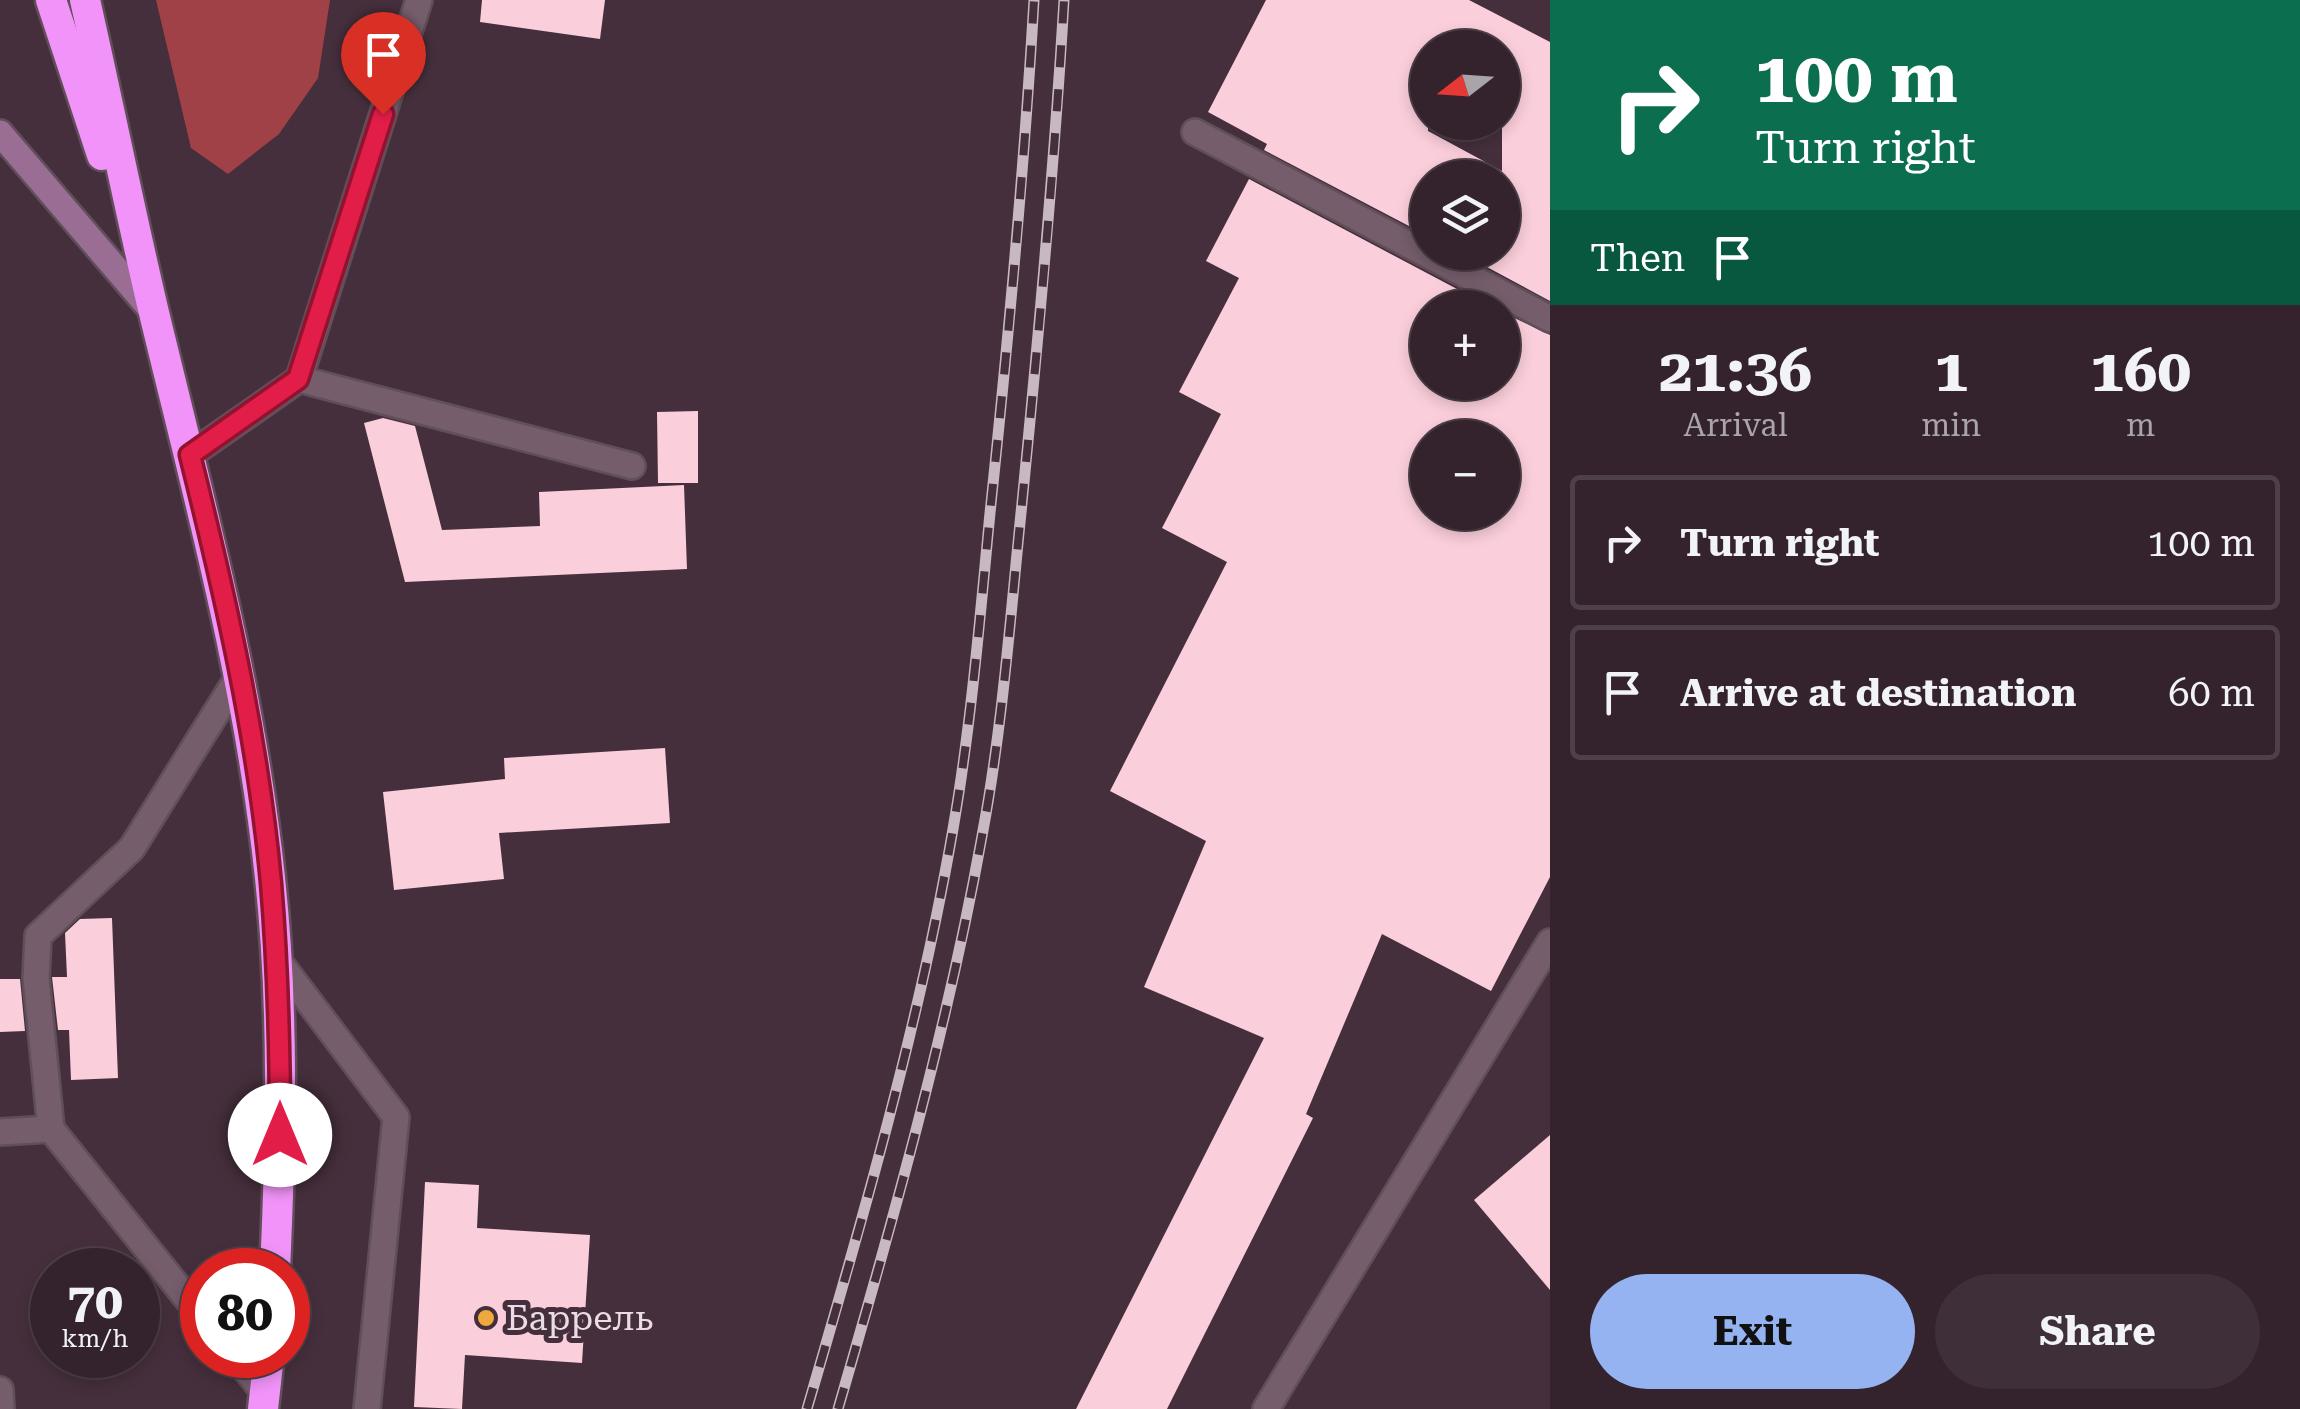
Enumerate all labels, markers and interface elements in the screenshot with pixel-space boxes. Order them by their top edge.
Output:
pin [341,12,426,115]
icon: arrive [356,27,411,82]
north arrow [1410,30,1520,140]
map controls [1410,30,1520,530]
text: 100 m [1755,37,1958,119]
icon: right [1590,40,1720,170]
text: Turn right [1755,121,1976,174]
button: layers [1410,160,1520,270]
icon: arrive [1705,230,1760,285]
text: Then [1590,236,1685,280]
button: + [1410,290,1520,400]
text: 21:36 [1659,335,1812,406]
text: 1 [1934,335,1968,406]
text: 160 [2090,335,2191,406]
text: Arrival [1684,406,1788,444]
text: min [1921,406,1981,444]
text: m [2126,406,2155,444]
button: − [1410,420,1520,530]
icon: right [1595,515,1650,570]
text: Turn right [1680,521,1879,565]
text: 100 m [2147,521,2255,565]
icon: arrive [1595,665,1650,720]
text: Arrive at destination [1680,671,2076,715]
text: 60 m [2168,671,2255,715]
position arrow [228,1083,332,1187]
speed limit sign: 80 [180,1248,310,1378]
text: 70 [67,1272,123,1330]
button: Exit [1590,1274,1915,1389]
button: Share [1935,1274,2260,1389]
place label: Баррель [506,1298,653,1339]
marker: Баррель [475,1307,497,1329]
text: km/h [62,1324,128,1353]

